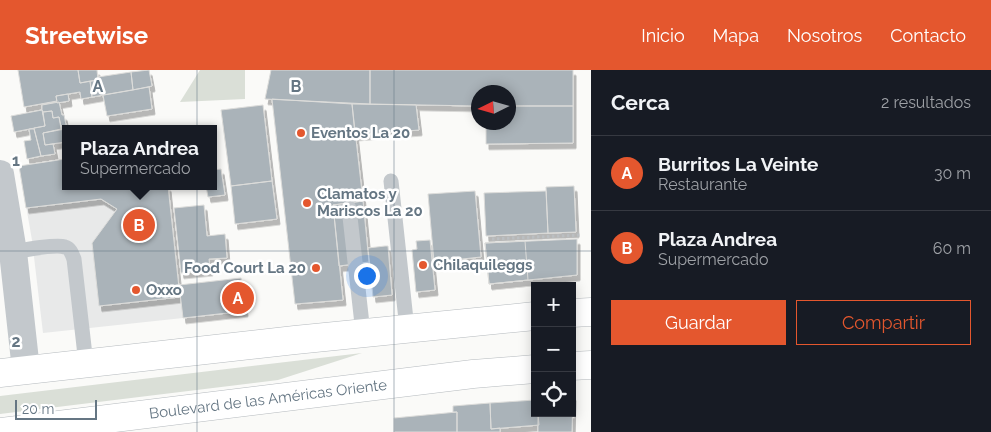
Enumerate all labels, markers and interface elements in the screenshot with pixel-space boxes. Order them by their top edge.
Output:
text: Streetwise [25,21,148,50]
text: Inicio [641,25,685,46]
text: Mapa [713,25,759,46]
text: Nosotros [787,25,862,46]
text: Contacto [890,25,966,46]
text: A [93,77,104,96]
text: B [291,77,302,96]
north arrow [471,85,516,130]
text: Cerca [611,90,670,115]
text: 2 resultados [881,93,971,112]
place label: Eventos La 20 [311,124,410,142]
popup [62,125,217,190]
marker: Eventos La 20 [295,127,307,139]
text: Plaza Andrea [80,137,199,159]
text: 1 [12,151,20,170]
text: Burritos La Veinte [658,153,818,175]
text: Supermercado [80,159,191,178]
text: A [622,164,632,183]
text: 30 m [934,164,971,183]
text: Restaurante [658,175,747,194]
place label: Clamatos y Mariscos La 20 [317,185,423,220]
marker: Clamatos y Mariscos La 20 [301,197,313,209]
pin: B [123,206,155,244]
text: Plaza Andrea [658,228,777,250]
text: B [622,239,632,258]
text: 60 m [933,239,971,258]
text: Supermercado [658,250,769,269]
place label: Chilaquileggs [433,256,532,274]
place label: Food Court La 20 [184,259,306,277]
marker: Chilaquileggs [417,259,429,271]
marker: Food Court La 20 [310,262,322,274]
your location [354,263,380,289]
pin: A [222,279,254,317]
place label: Oxxo [146,281,182,299]
map controls [531,282,576,417]
button: + [531,282,576,327]
marker: Oxxo [130,284,142,296]
button: Guardar [611,300,786,345]
button: Compartir [796,300,971,345]
button: − [531,327,576,372]
text: 2 [11,332,21,351]
button: locate [531,372,576,417]
street label: Boulevard de las Américas Oriente [148,376,388,423]
scale bar [15,397,98,420]
text: 20 m [22,401,54,417]

